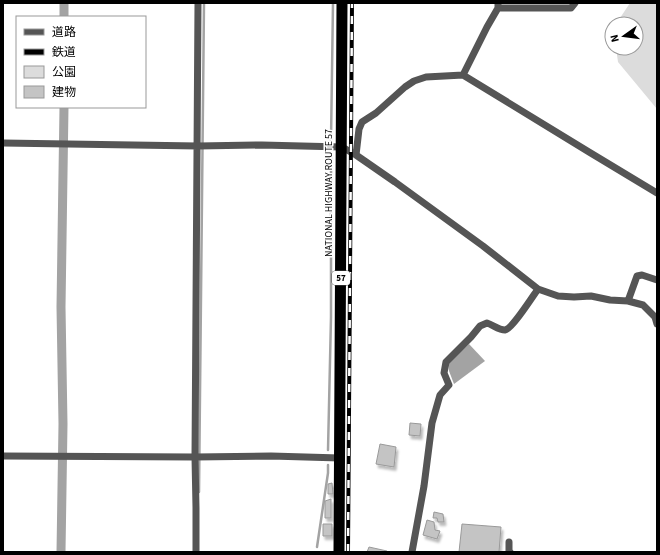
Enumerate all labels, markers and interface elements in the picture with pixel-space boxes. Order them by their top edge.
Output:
legend [16,16,146,108]
north arrow [604,16,644,56]
text: 道路 [52,24,76,41]
text: N [607,33,623,44]
text: 鉄道 [52,44,76,61]
text: 公園 [52,64,76,81]
text: 建物 [52,84,76,101]
street label: NATIONAL HIGHWAY ROUTE 57 [322,129,336,257]
road number: 57 [332,271,350,285]

